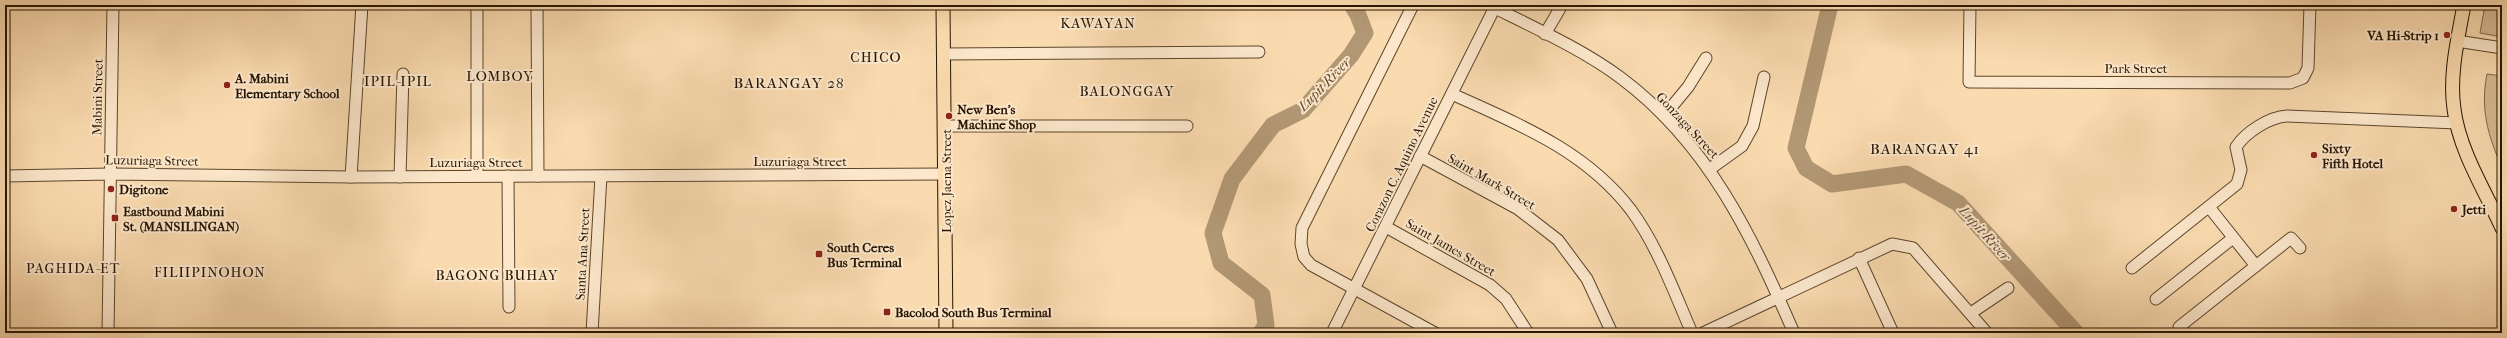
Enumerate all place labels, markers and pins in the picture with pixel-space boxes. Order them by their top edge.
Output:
place label: VA Hi-Strip 1 [2366,28,2439,44]
marker: VA Hi-Strip 1 [2442,30,2452,40]
place label: A. Mabini Elementary School [234,71,340,102]
marker: A. Mabini Elementary School [222,80,232,90]
place label: New Ben's Machine Shop [956,102,1036,133]
marker: New Ben's Machine Shop [944,111,954,121]
place label: Sixty Fifth Hotel [2321,141,2383,171]
marker: Sixty Fifth Hotel [2309,150,2319,160]
place label: Digitone [119,182,169,198]
marker: Digitone [106,184,116,194]
place label: Jetti [2460,202,2486,218]
place label: Eastbound Mabini St. (MANSILINGAN) [123,204,239,234]
marker: Jetti [2449,204,2459,214]
marker: Eastbound Mabini St. (MANSILINGAN) [110,213,120,223]
place label: South Ceres Bus Terminal [827,240,902,270]
marker: South Ceres Bus Terminal [814,249,824,259]
place label: Bacolod South Bus Terminal [895,305,1052,320]
marker: Bacolod South Bus Terminal [882,307,892,317]

